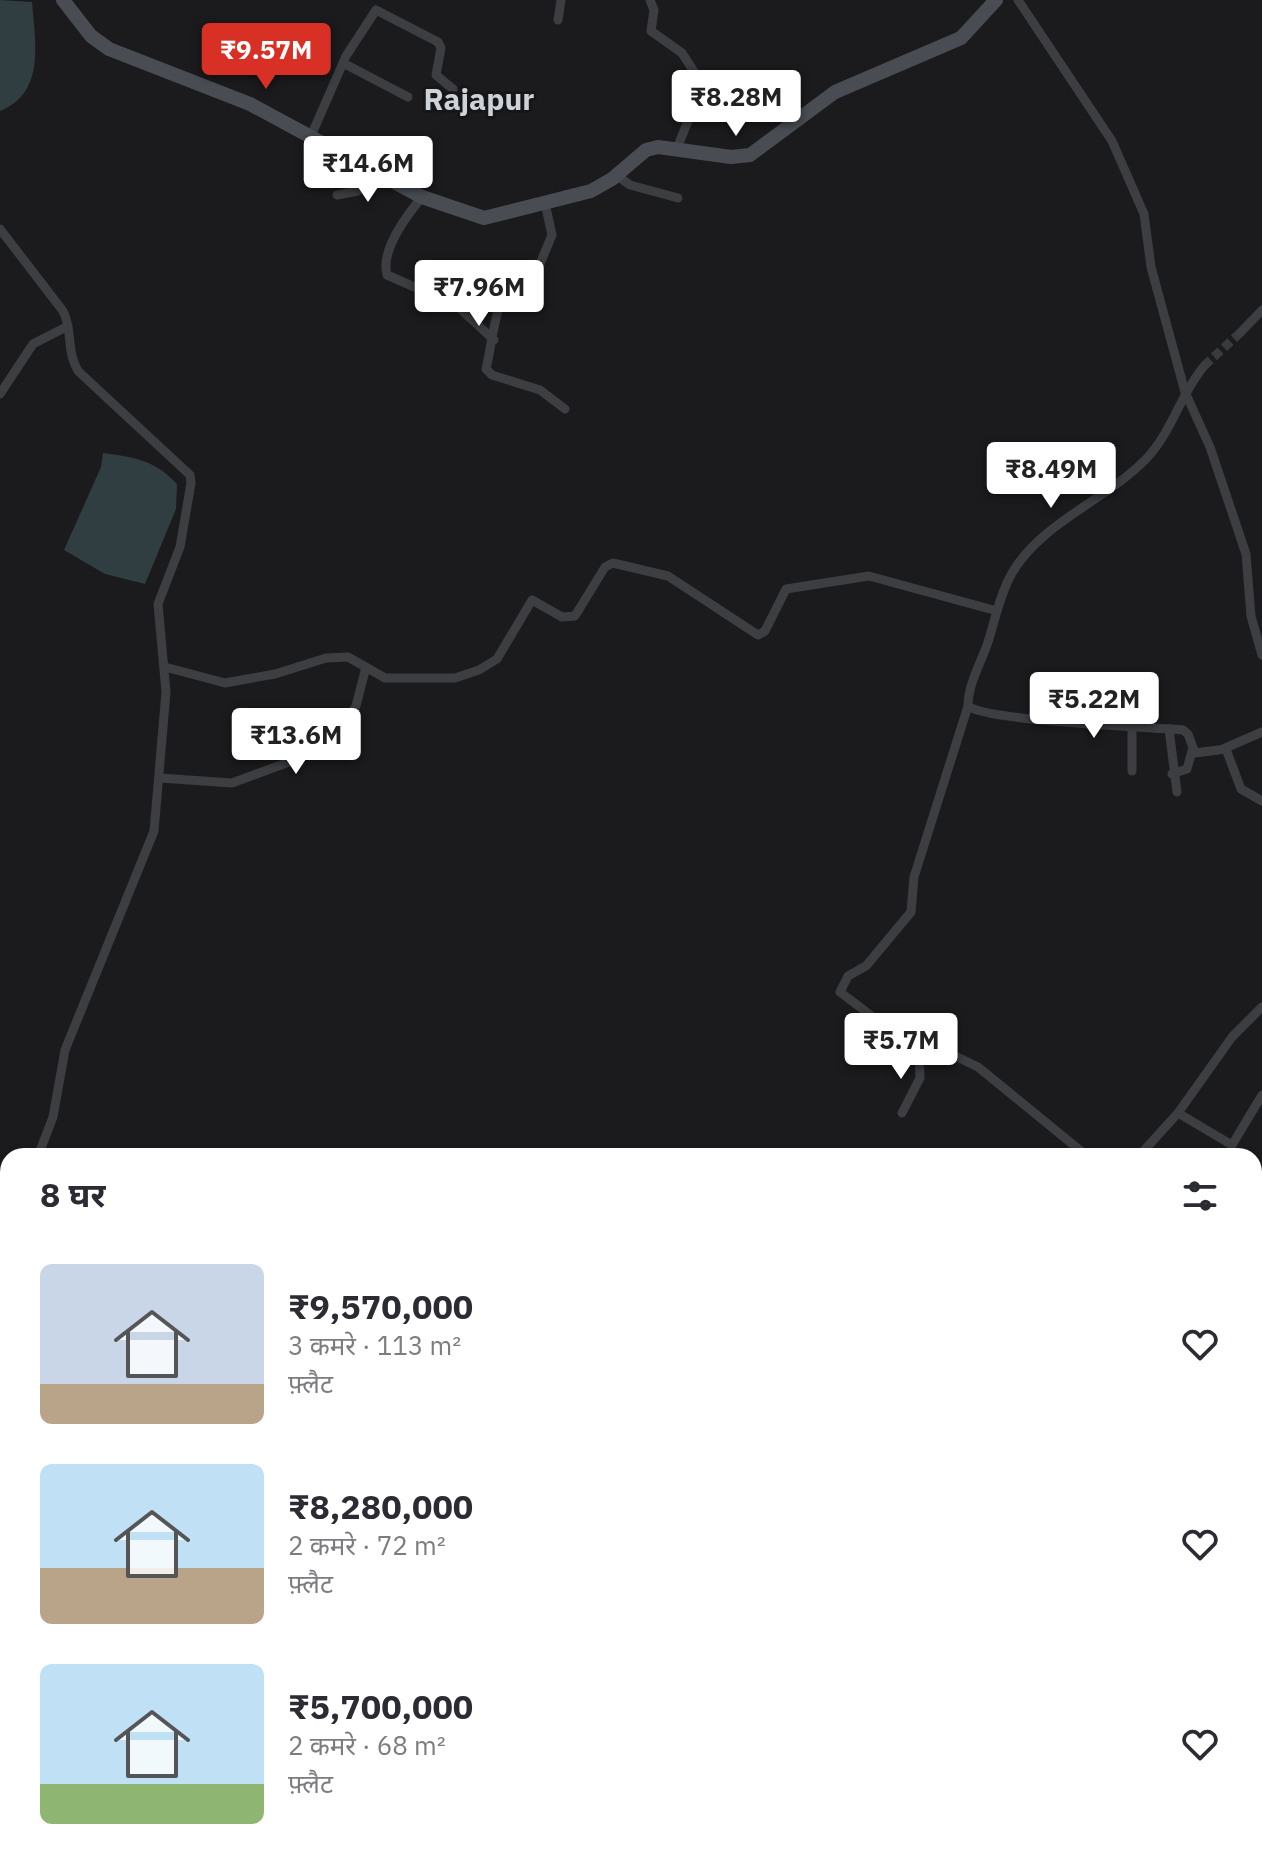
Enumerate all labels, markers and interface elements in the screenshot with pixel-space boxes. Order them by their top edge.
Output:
pin: ₹9.57M [201,23,331,91]
text: ₹9.57M [220,32,312,66]
pin: ₹8.28M [671,70,801,138]
district label: Rajapur [424,79,534,118]
text: ₹8.28M [690,79,782,113]
pin: ₹14.6M [303,136,433,204]
text: ₹14.6M [322,145,414,179]
pin: ₹7.96M [414,260,544,328]
text: ₹7.96M [433,269,525,303]
pin: ₹8.49M [986,442,1116,510]
text: ₹8.49M [1005,451,1097,485]
pin: ₹5.22M [1029,672,1159,740]
text: ₹5.22M [1048,681,1140,715]
pin: ₹13.6M [231,708,361,776]
text: ₹13.6M [250,717,342,751]
pin: ₹5.7M [845,1013,957,1081]
text: ₹5.7M [863,1022,939,1056]
text: 8 घर [40,1172,105,1216]
icon: filters [1178,1174,1222,1218]
text: ₹9,570,000 [288,1284,473,1328]
icon: home [104,1296,200,1392]
icon: heart [1178,1322,1222,1366]
text: 3 कमरे · 113 m² [288,1328,461,1362]
text: फ़्लैट [288,1366,333,1400]
text: ₹8,280,000 [288,1484,473,1528]
icon: home [104,1496,200,1592]
icon: heart [1178,1522,1222,1566]
text: 2 कमरे · 72 m² [288,1528,446,1562]
text: फ़्लैट [288,1566,333,1600]
text: ₹5,700,000 [288,1684,473,1728]
icon: home [104,1696,200,1792]
icon: heart [1178,1722,1222,1766]
text: 2 कमरे · 68 m² [288,1728,446,1762]
text: फ़्लैट [288,1766,333,1800]

